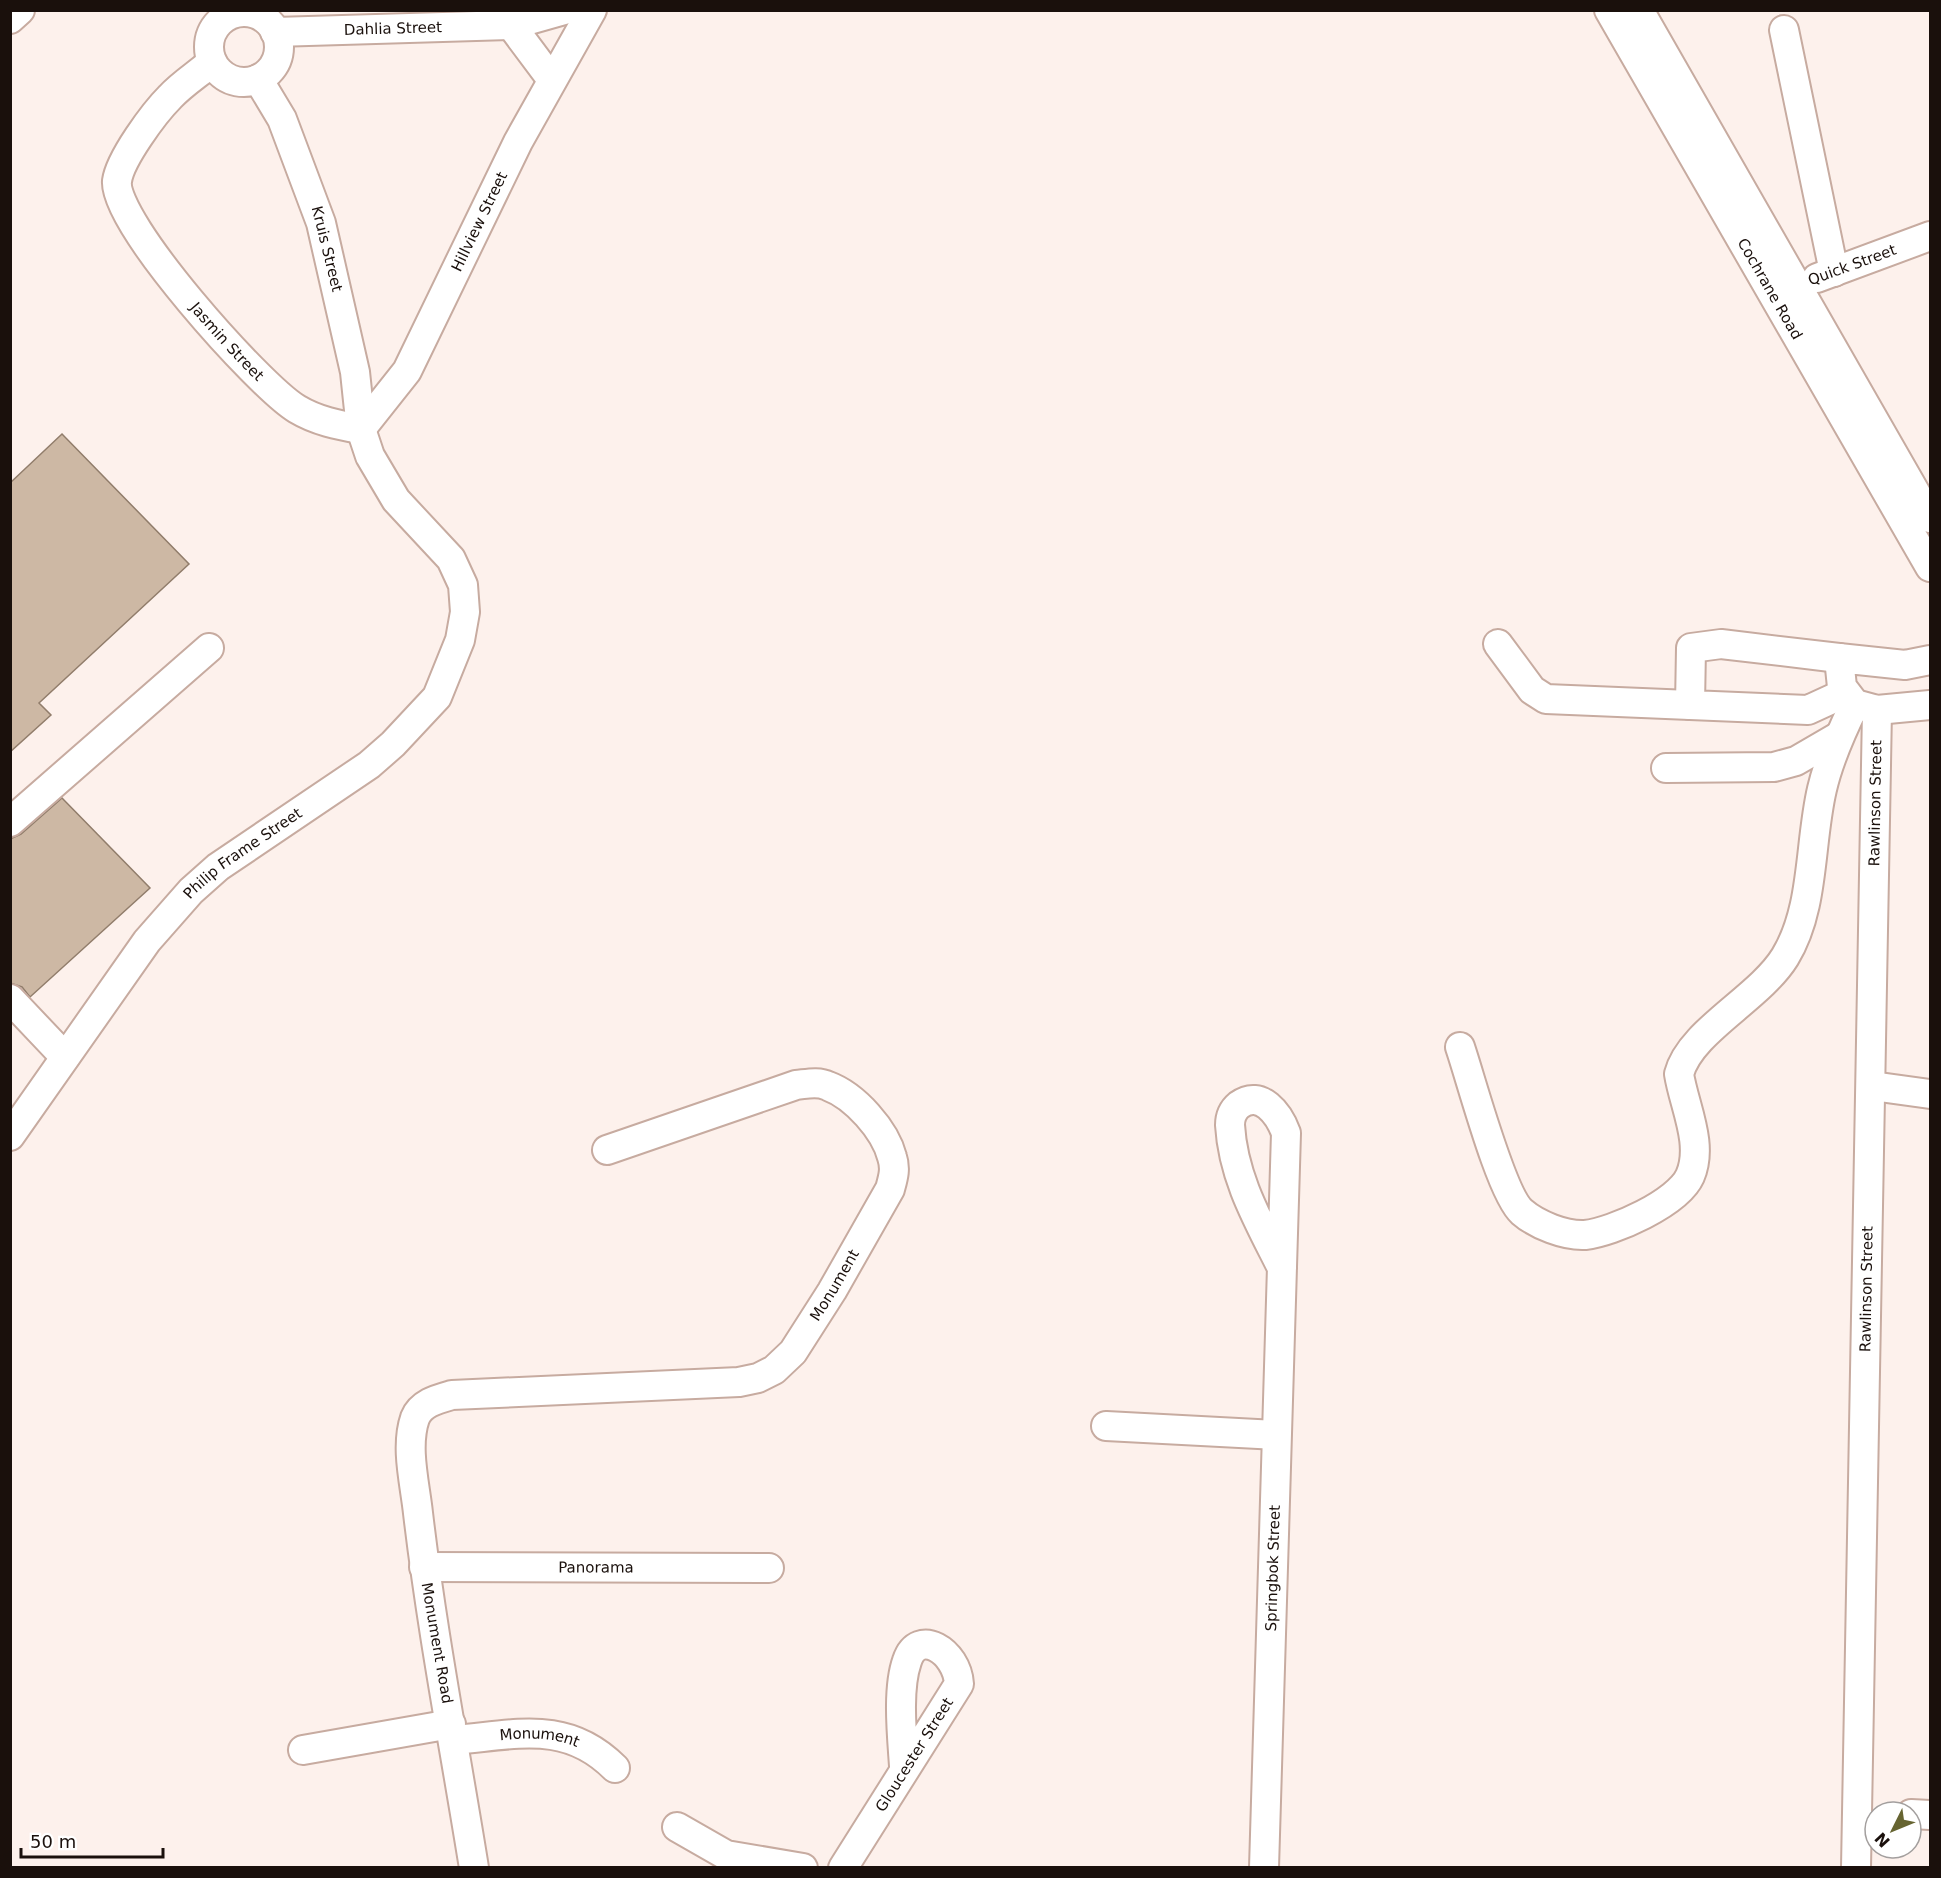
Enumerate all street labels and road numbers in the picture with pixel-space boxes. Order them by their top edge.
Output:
street label: Dahlia Street [344,18,442,39]
street label: Hillview Street [448,169,511,275]
street label: Kruis Street [308,204,346,294]
street label: Cochrane Road [1734,235,1806,343]
street label: Quick Street [1805,241,1899,289]
street label: Jasmin Street [186,298,268,385]
street label: Rawlinson Street [1865,740,1885,867]
street label: Philip Frame Street [179,804,305,902]
street label: Rawlinson Street [1856,1226,1877,1352]
street label: Monument [806,1246,863,1324]
street label: Springbok Street [1262,1505,1284,1632]
street label: Panorama [558,1558,634,1577]
street label: Monument Road [417,1581,457,1705]
street label: Gloucester Street [872,1694,957,1815]
street label: Monument [499,1724,582,1751]

